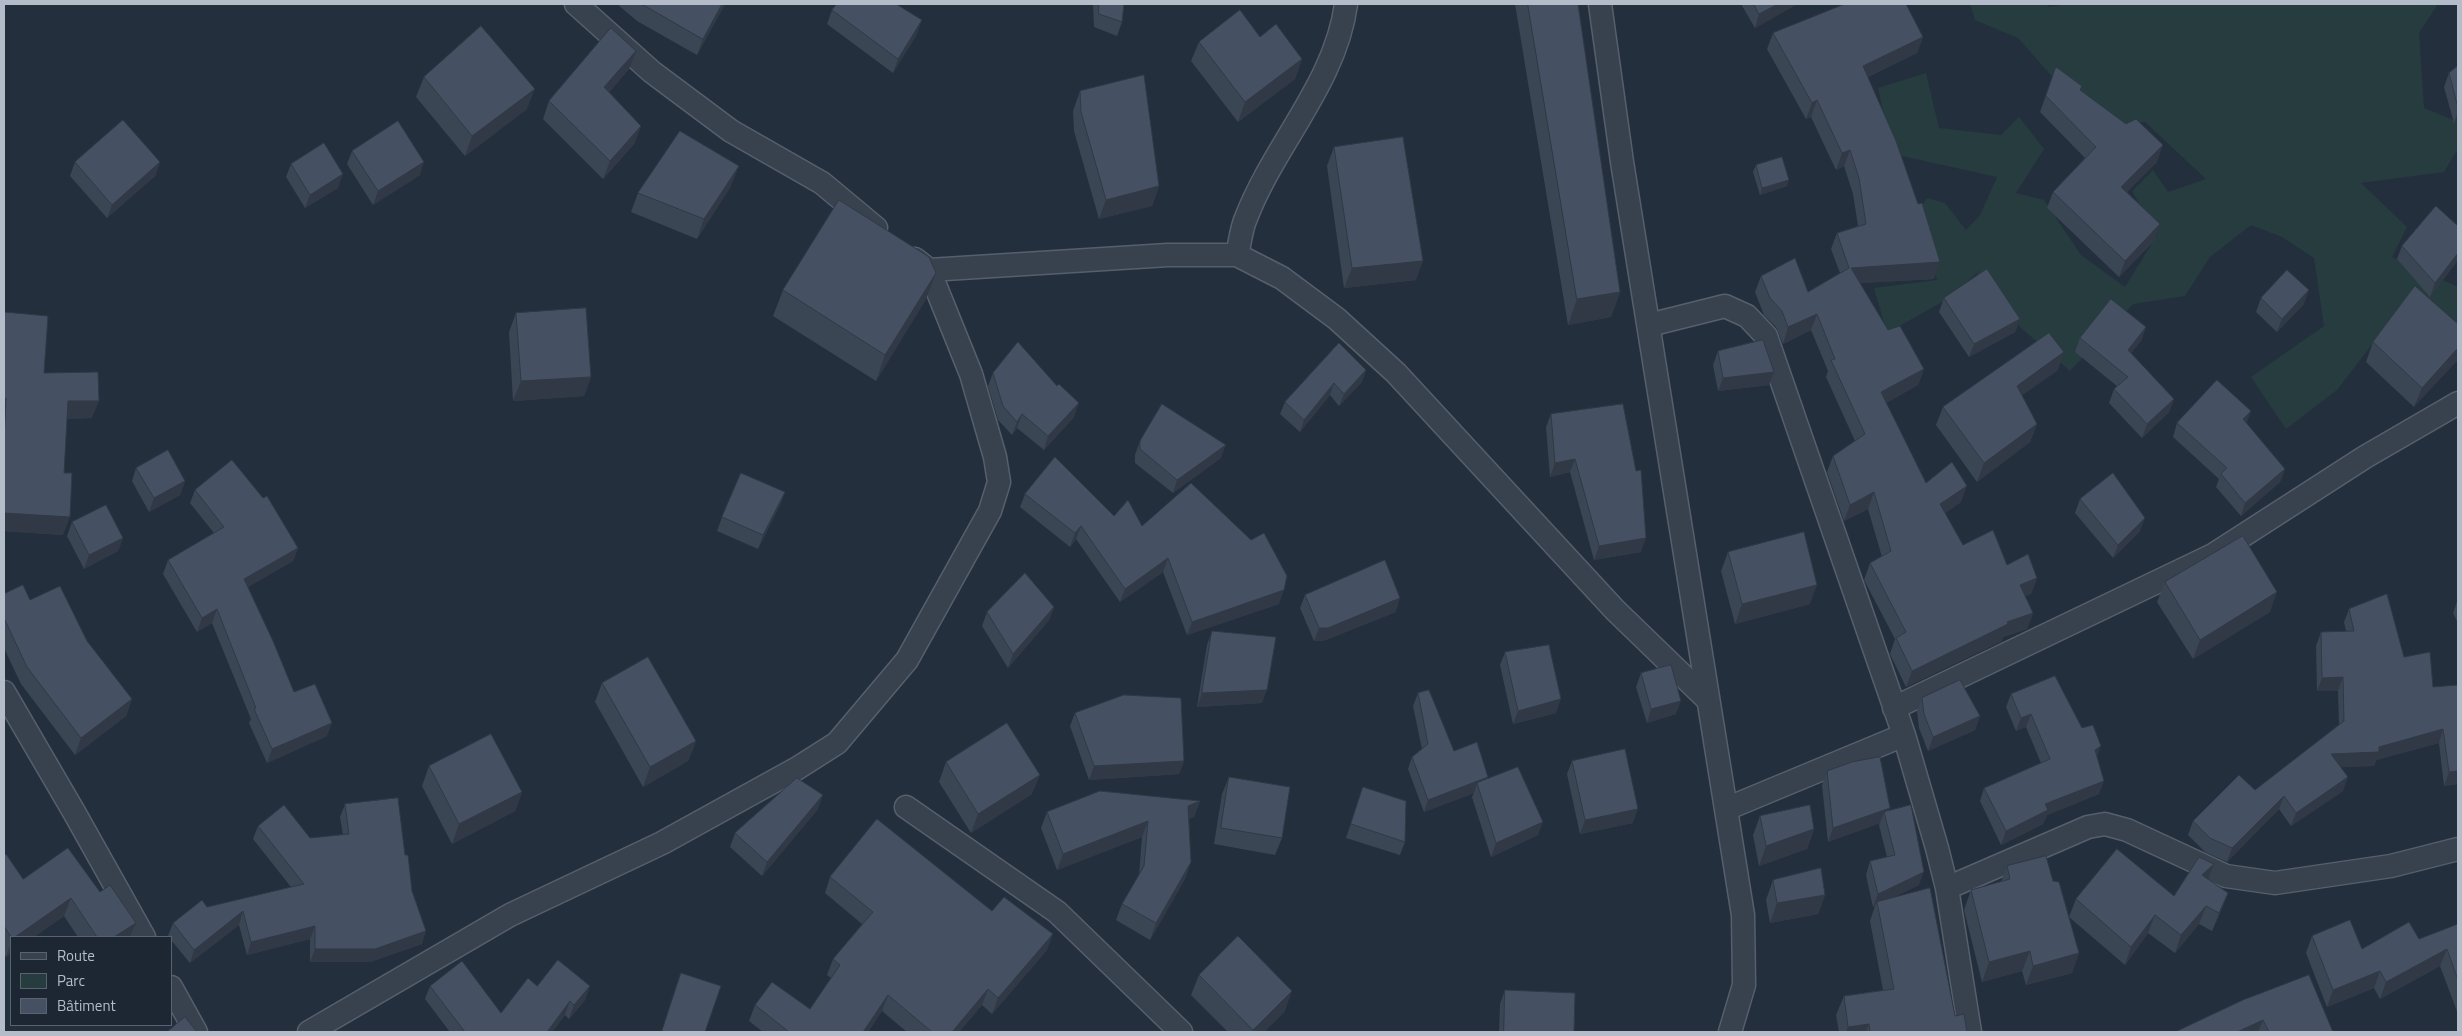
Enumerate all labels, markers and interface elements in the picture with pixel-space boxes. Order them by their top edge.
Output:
legend [10,936,172,1026]
text: Route [57,944,95,967]
text: Parc [57,969,85,992]
text: Bâtiment [57,994,116,1017]

